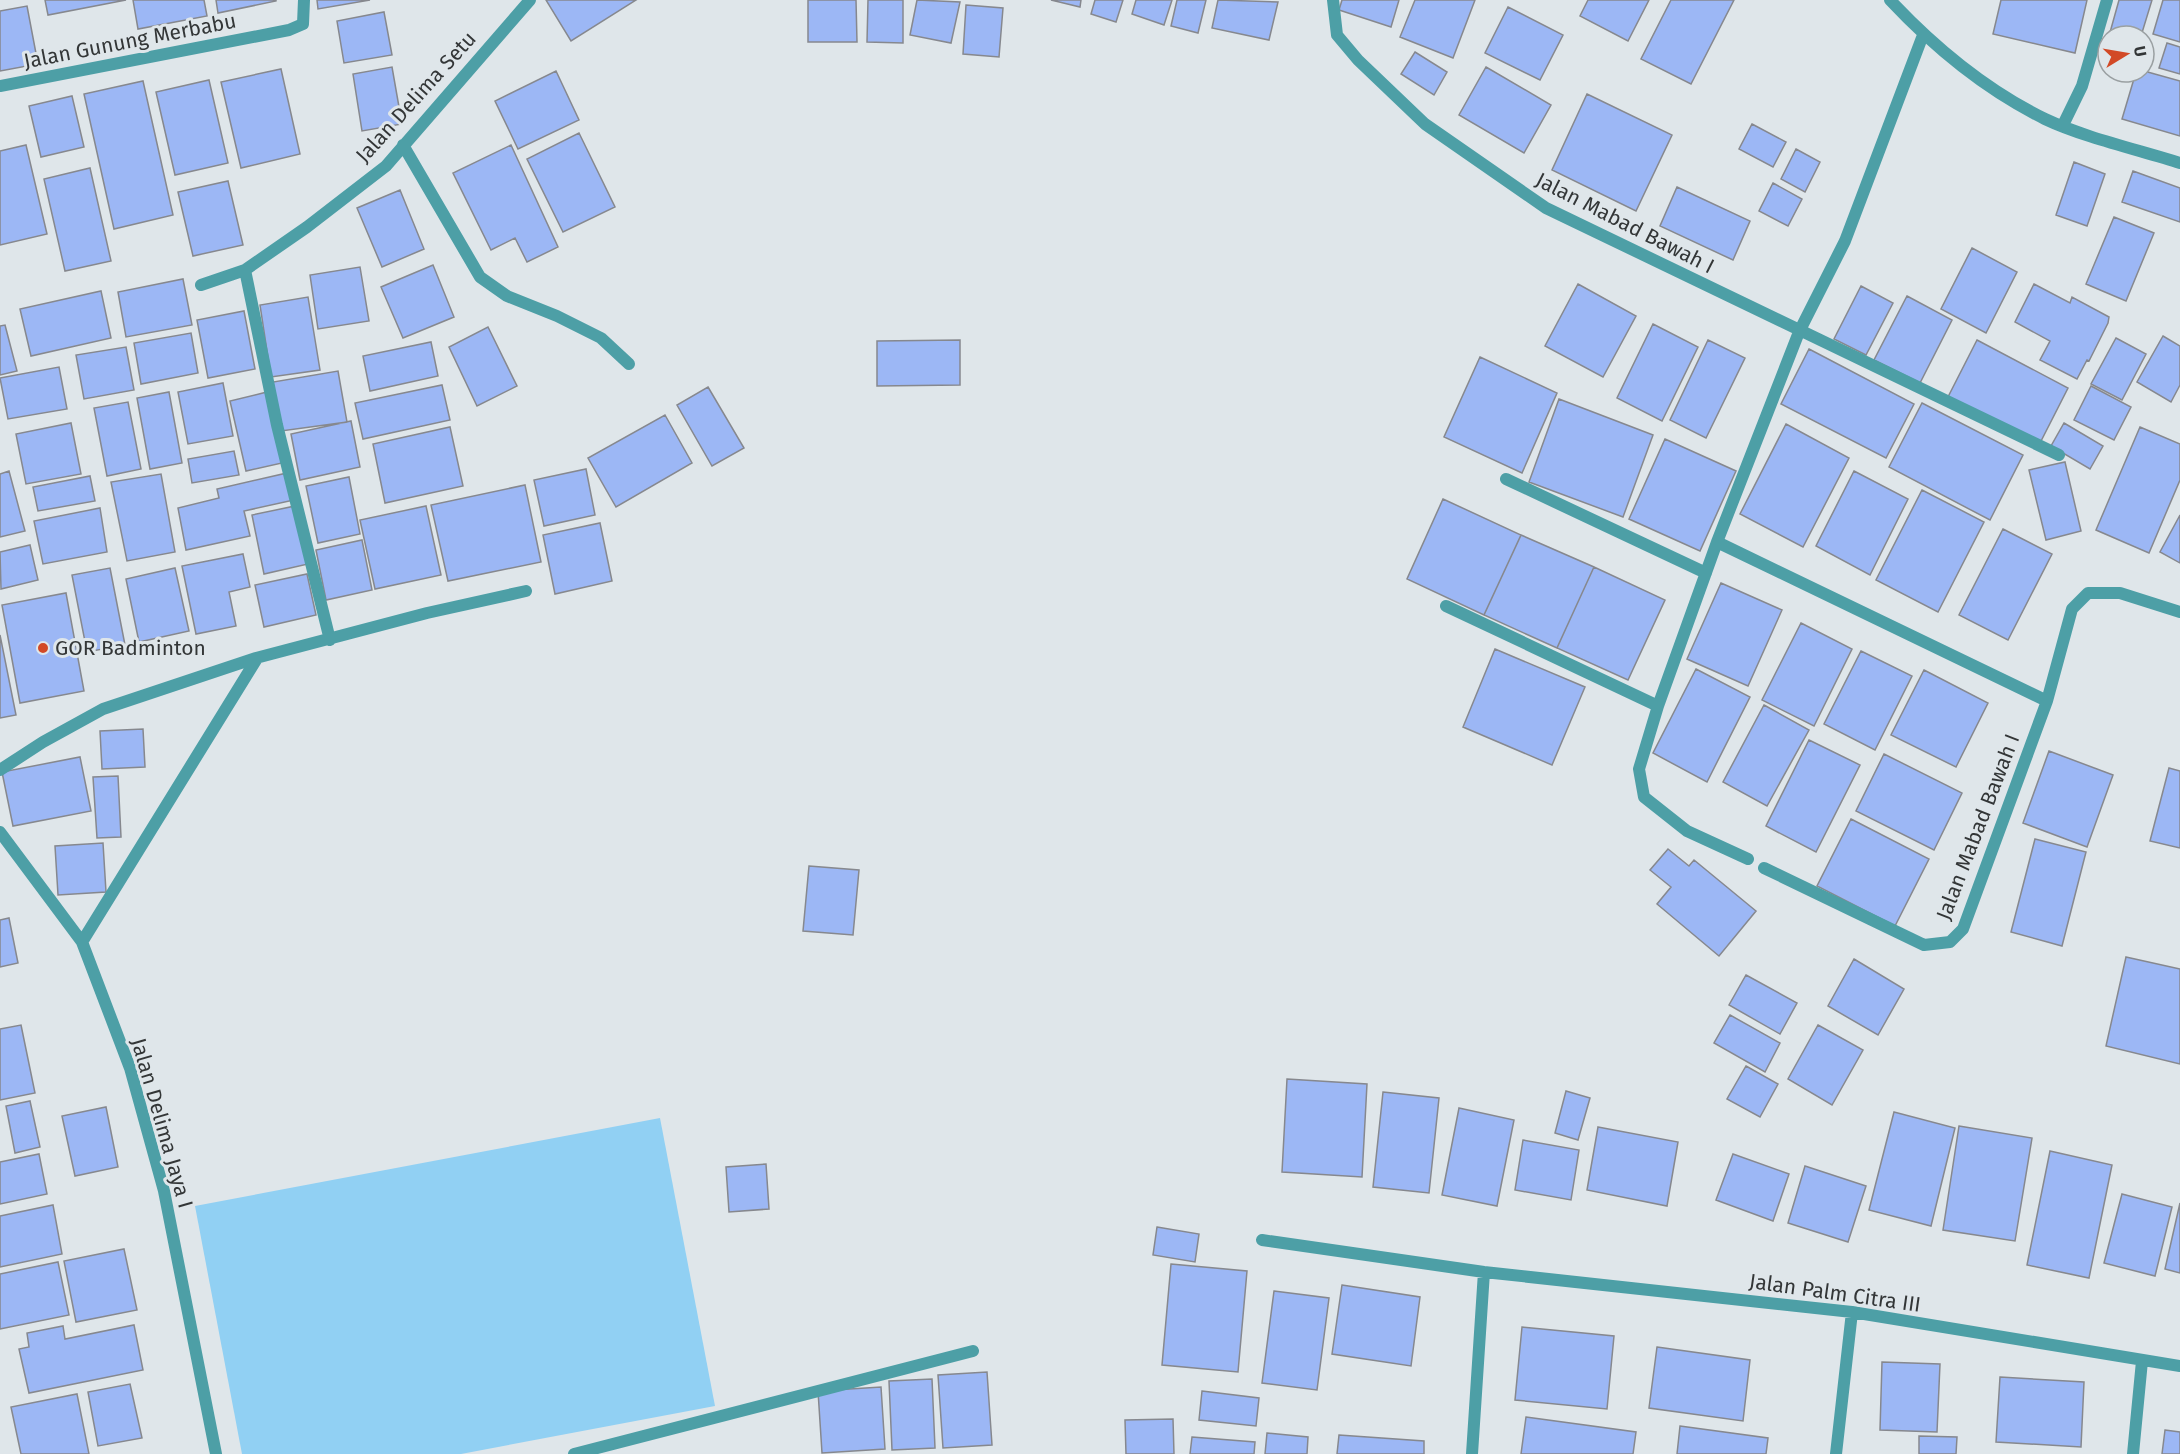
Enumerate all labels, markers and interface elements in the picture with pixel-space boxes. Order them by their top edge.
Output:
street label: Jalan Gunung Merbabu [21,8,239,74]
north arrow [2096,24,2156,84]
street label: Jalan Delima Setu [350,26,482,168]
text: U [2130,44,2151,58]
street label: Jalan Mabad Bawah I [1531,167,1719,279]
place label: GOR Badminton [55,635,206,661]
marker: GOR Badminton [36,641,50,655]
street label: Jalan Mabad Bawah I [1931,730,2025,924]
street label: Jalan Delima Jaya I [125,1035,199,1211]
street label: Jalan Palm Citra III [1747,1268,1923,1318]

